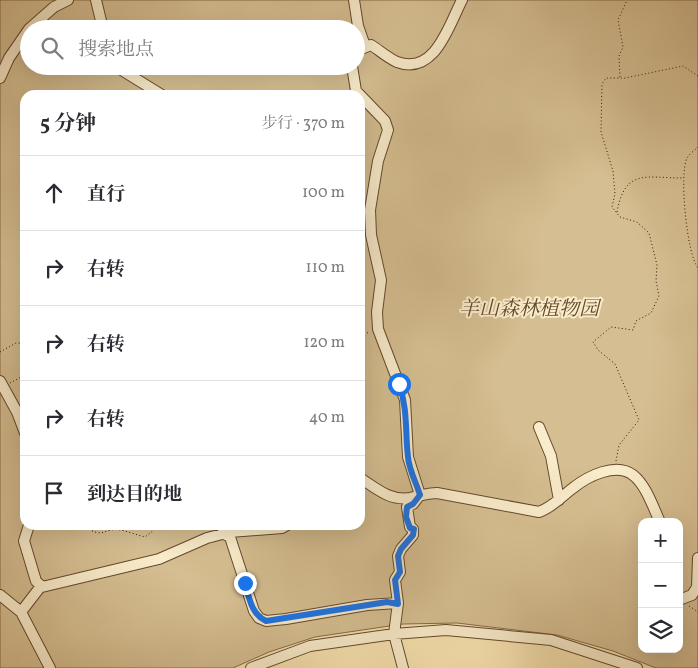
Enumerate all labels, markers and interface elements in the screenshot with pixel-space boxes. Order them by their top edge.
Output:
search box [20,20,365,75]
icon: search [38,34,66,62]
text: 搜索地点 [78,37,154,63]
text: 5 分钟 [40,110,96,139]
text: 步行 · 370 m [261,113,345,135]
icon: ahead [40,179,68,207]
text: 直行 [87,182,125,208]
text: 100 m [302,182,345,204]
icon: right [40,254,68,282]
text: 右转 [87,257,125,283]
text: 110 m [306,257,345,279]
park label: 羊山森林植物园 [459,296,602,324]
icon: right [40,329,68,357]
text: 右转 [87,332,125,358]
text: 120 m [303,332,345,354]
route start [388,373,411,396]
icon: right [40,404,68,432]
text: 右转 [87,407,125,433]
text: 40 m [309,407,345,429]
icon: arrive [40,479,68,507]
text: 到达目的地 [87,482,182,508]
map controls [638,518,683,653]
button: + [638,518,683,563]
button: − [638,563,683,608]
route end [234,572,257,595]
button: layers [638,608,683,653]

